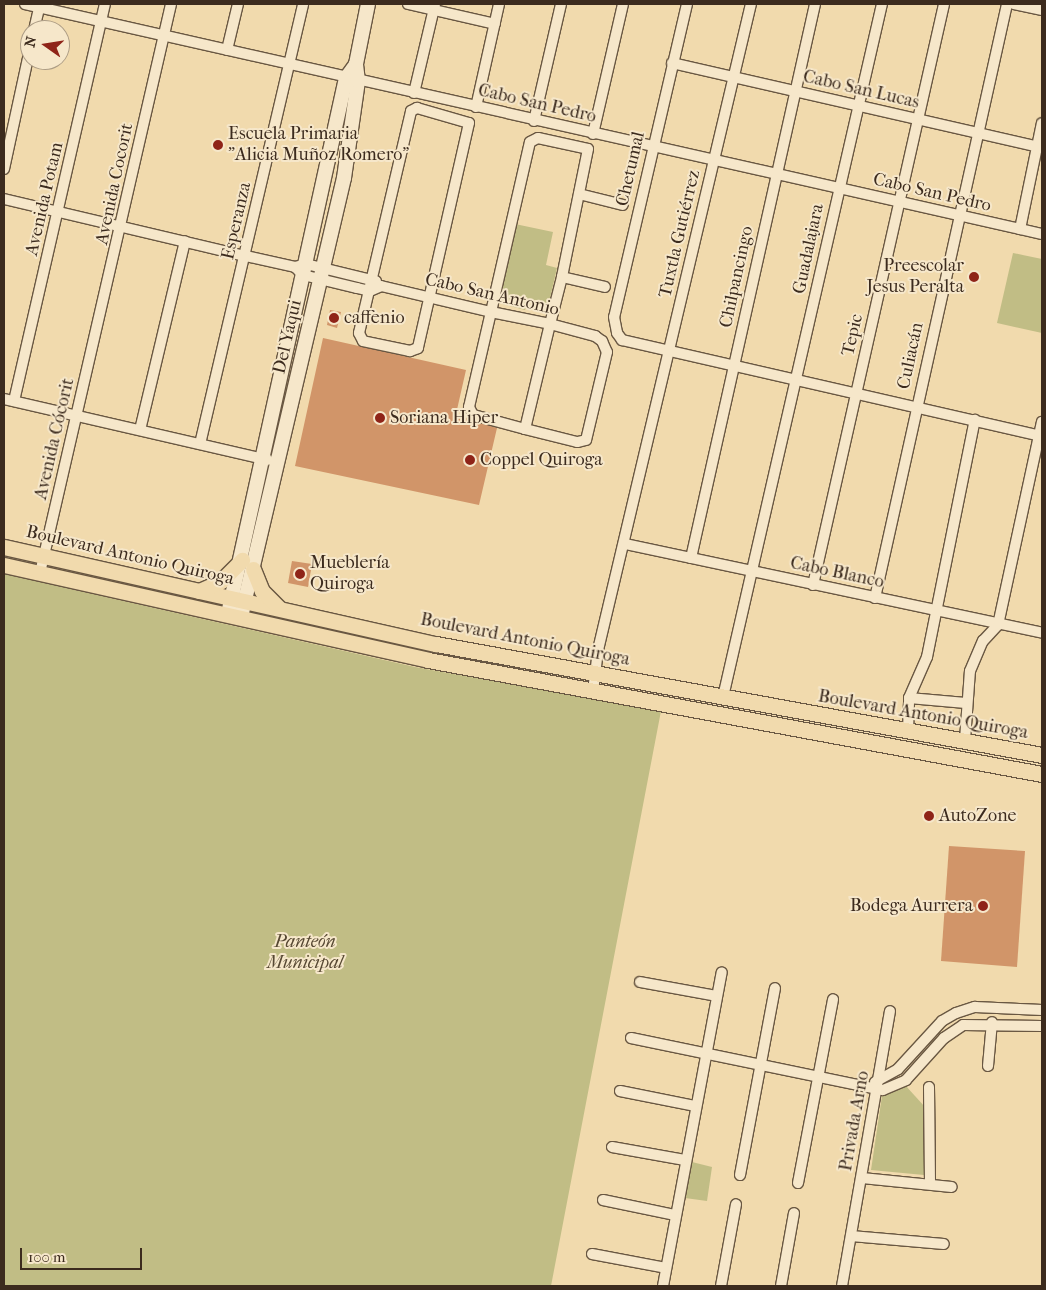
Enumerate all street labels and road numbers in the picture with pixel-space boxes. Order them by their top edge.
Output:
street label: Cabo San Lucas [801,66,921,114]
street label: Cabo San Pedro [476,80,598,128]
street label: Avenida Cocorit [92,121,138,247]
street label: Chetumal [612,130,650,208]
street label: Avenida Potam [21,140,69,258]
street label: Tuxtla Gutiérrez [655,168,705,300]
street label: Cabo San Pedro [871,169,993,217]
street label: Esperanza [218,180,256,262]
street label: Guadalajara [789,202,829,296]
street label: Chilpancingo [716,224,758,330]
street label: Cabo San Antonio [423,269,561,321]
street label: Del Yaqui [269,298,307,376]
street label: Tepic [838,312,868,358]
street label: Culiacán [893,321,929,391]
street label: Avenida Cócorit [31,376,79,502]
street label: Boulevard Antonio Quiroga [24,522,236,590]
street label: Cabo Blanco [788,553,886,593]
street label: Boulevard Antonio Quiroga [419,609,631,671]
street label: Boulevard Antonio Quiroga [816,686,1030,744]
street label: Privada Arno [836,1069,874,1173]

